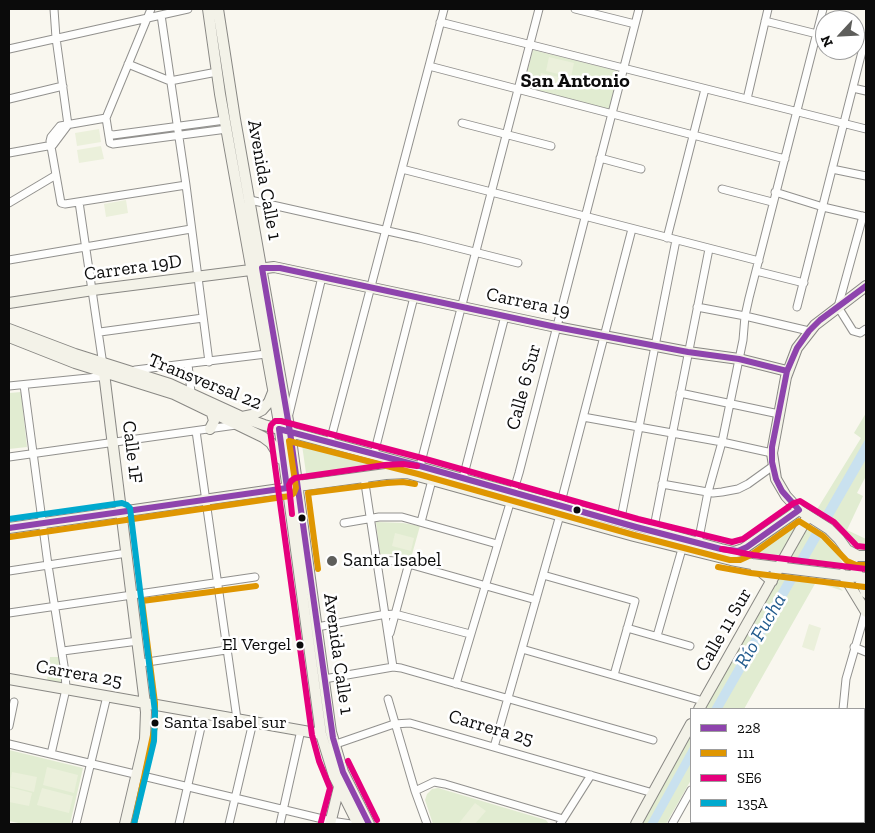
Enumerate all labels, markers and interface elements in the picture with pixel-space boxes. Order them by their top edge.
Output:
north arrow [815,10,865,60]
text: N [817,33,837,50]
district label: San Antonio [520,69,630,93]
street label: Avenida Calle 1 [242,118,286,242]
street label: Carrera 19D [83,250,183,286]
street label: Carrera 19 [484,283,572,323]
street label: Calle 6 Sur [502,342,546,432]
street label: Transversal 22 [145,349,265,415]
street label: Calle 1F [117,419,147,485]
unlabelled marker [572,505,582,515]
unlabelled marker [297,513,307,523]
place label: Santa Isabel [343,550,441,572]
marker: Santa Isabel [325,554,339,568]
street label: Calle 11 Sur [691,584,757,676]
water label: Río Fucha [730,590,792,672]
street label: Avenida Calle 1 [318,592,358,716]
place label: El Vergel [222,634,291,656]
marker: El Vergel [295,640,305,650]
street label: Carrera 25 [34,655,124,693]
street label: Carrera 25 [446,705,536,751]
legend [690,708,865,823]
place label: Santa Isabel sur [164,712,287,734]
marker: Santa Isabel sur [150,718,160,728]
text: 228 [737,719,761,737]
text: 111 [737,744,754,762]
text: SE6 [737,769,762,787]
text: 135A [737,794,768,812]

